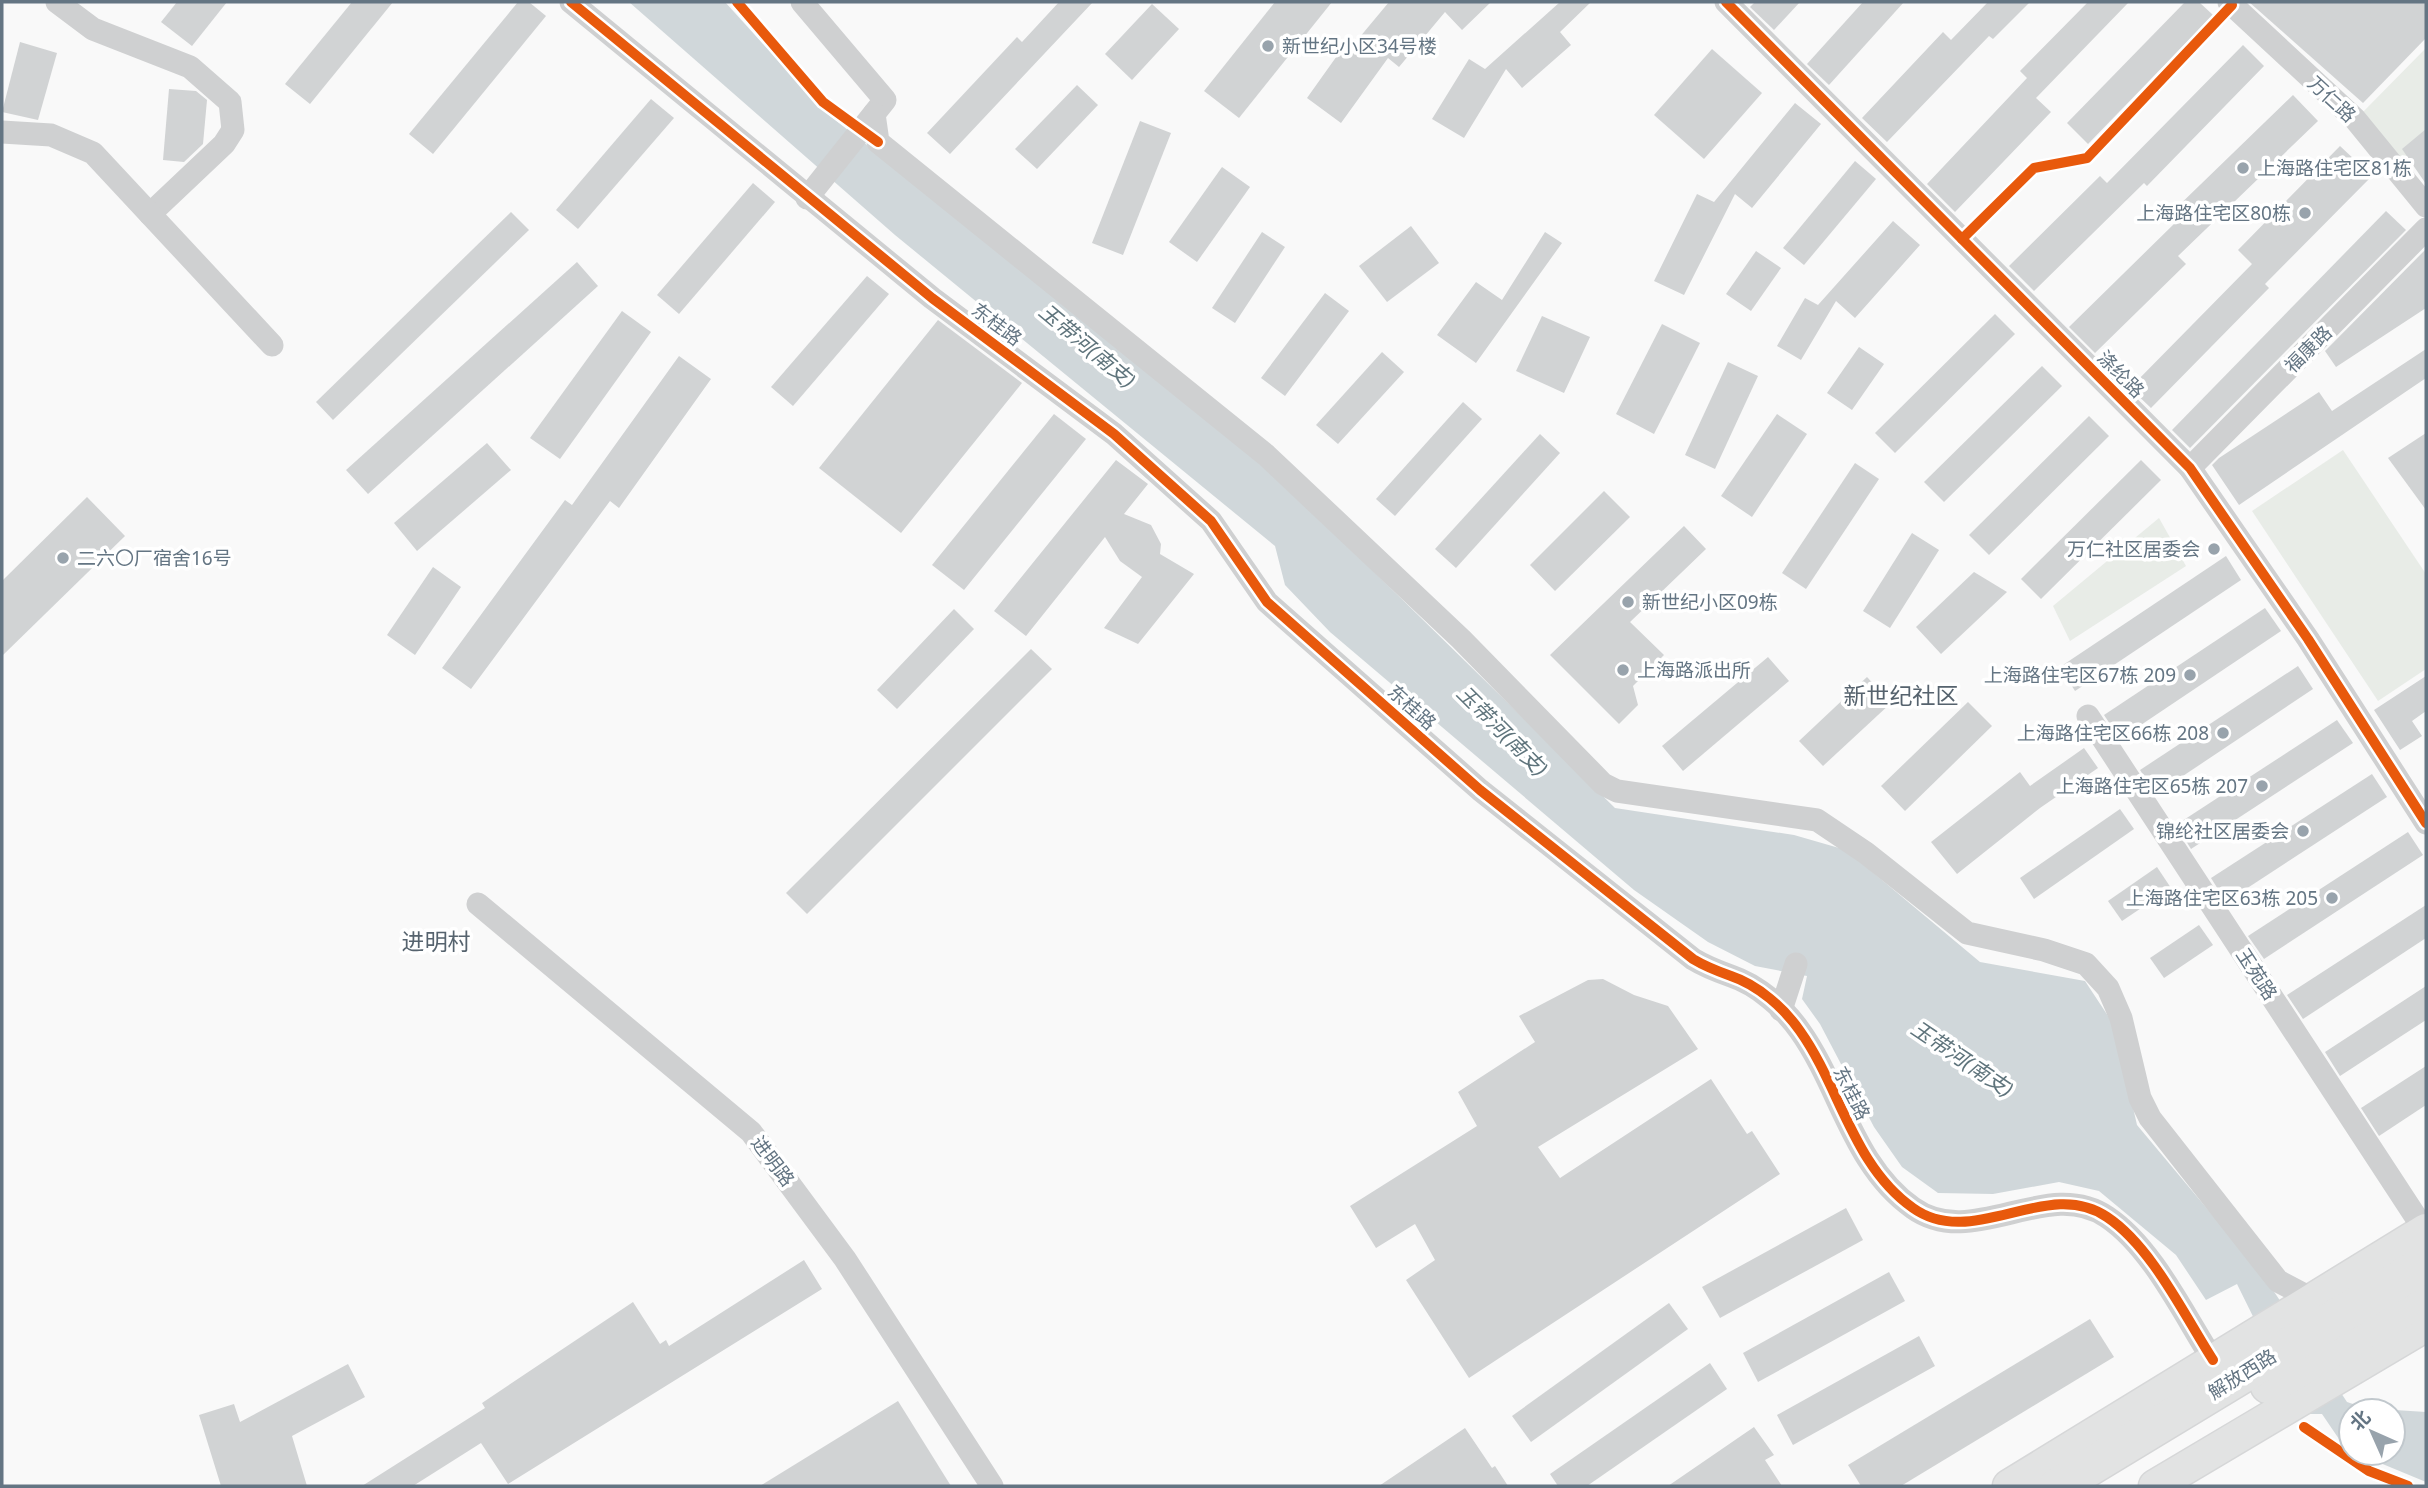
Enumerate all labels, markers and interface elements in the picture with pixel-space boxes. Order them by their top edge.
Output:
place label: 新世纪小区34号楼 [1282,33,1437,59]
marker: 新世纪小区34号楼 [1260,38,1276,54]
street label: 万仁路 [2302,70,2362,128]
place label: 上海路住宅区81栋 [2257,155,2412,181]
marker: 上海路住宅区81栋 [2235,160,2251,176]
place label: 上海路住宅区80栋 [2136,200,2291,226]
marker: 上海路住宅区80栋 [2297,205,2313,221]
street label: 东桂路 [966,296,1028,352]
water label: 玉带河(南支) [1034,297,1142,394]
street label: 福康路 [2279,320,2337,378]
street label: 涤纶路 [2092,345,2150,403]
place label: 万仁社区居委会 [2067,536,2200,562]
marker: 万仁社区居委会 [2206,541,2222,557]
place label: 二六〇厂宿舍16号 [77,545,232,571]
marker: 二六〇厂宿舍16号 [55,550,71,566]
place label: 新世纪小区09栋 [1642,589,1778,615]
marker: 新世纪小区09栋 [1620,594,1636,610]
place label: 上海路派出所 [1637,657,1751,683]
marker: 上海路派出所 [1615,662,1631,678]
place label: 上海路住宅区67栋 209 [1984,662,2176,688]
marker: 上海路住宅区67栋 209 [2182,667,2198,683]
street label: 东桂路 [1382,678,1442,736]
water label: 玉带河(南支) [1451,679,1554,782]
district label: 新世纪社区 [1844,679,1959,711]
place label: 上海路住宅区66栋 208 [2017,720,2209,746]
marker: 上海路住宅区66栋 208 [2215,725,2231,741]
place label: 上海路住宅区65栋 207 [2056,773,2248,799]
marker: 上海路住宅区65栋 207 [2254,778,2270,794]
place label: 锦纶社区居委会 [2156,818,2289,844]
marker: 锦纶社区居委会 [2295,823,2311,839]
place label: 上海路住宅区63栋 205 [2126,885,2318,911]
marker: 上海路住宅区63栋 205 [2324,890,2340,906]
district label: 进明村 [402,925,471,957]
street label: 玉苑路 [2231,943,2283,1005]
water label: 玉带河(南支) [1906,1014,2019,1103]
street label: 东桂路 [1827,1062,1877,1124]
street label: 进明路 [745,1130,801,1192]
street label: 解放西路 [2203,1343,2281,1405]
north arrow [2337,1397,2407,1467]
text: 北 [2344,1404,2376,1436]

